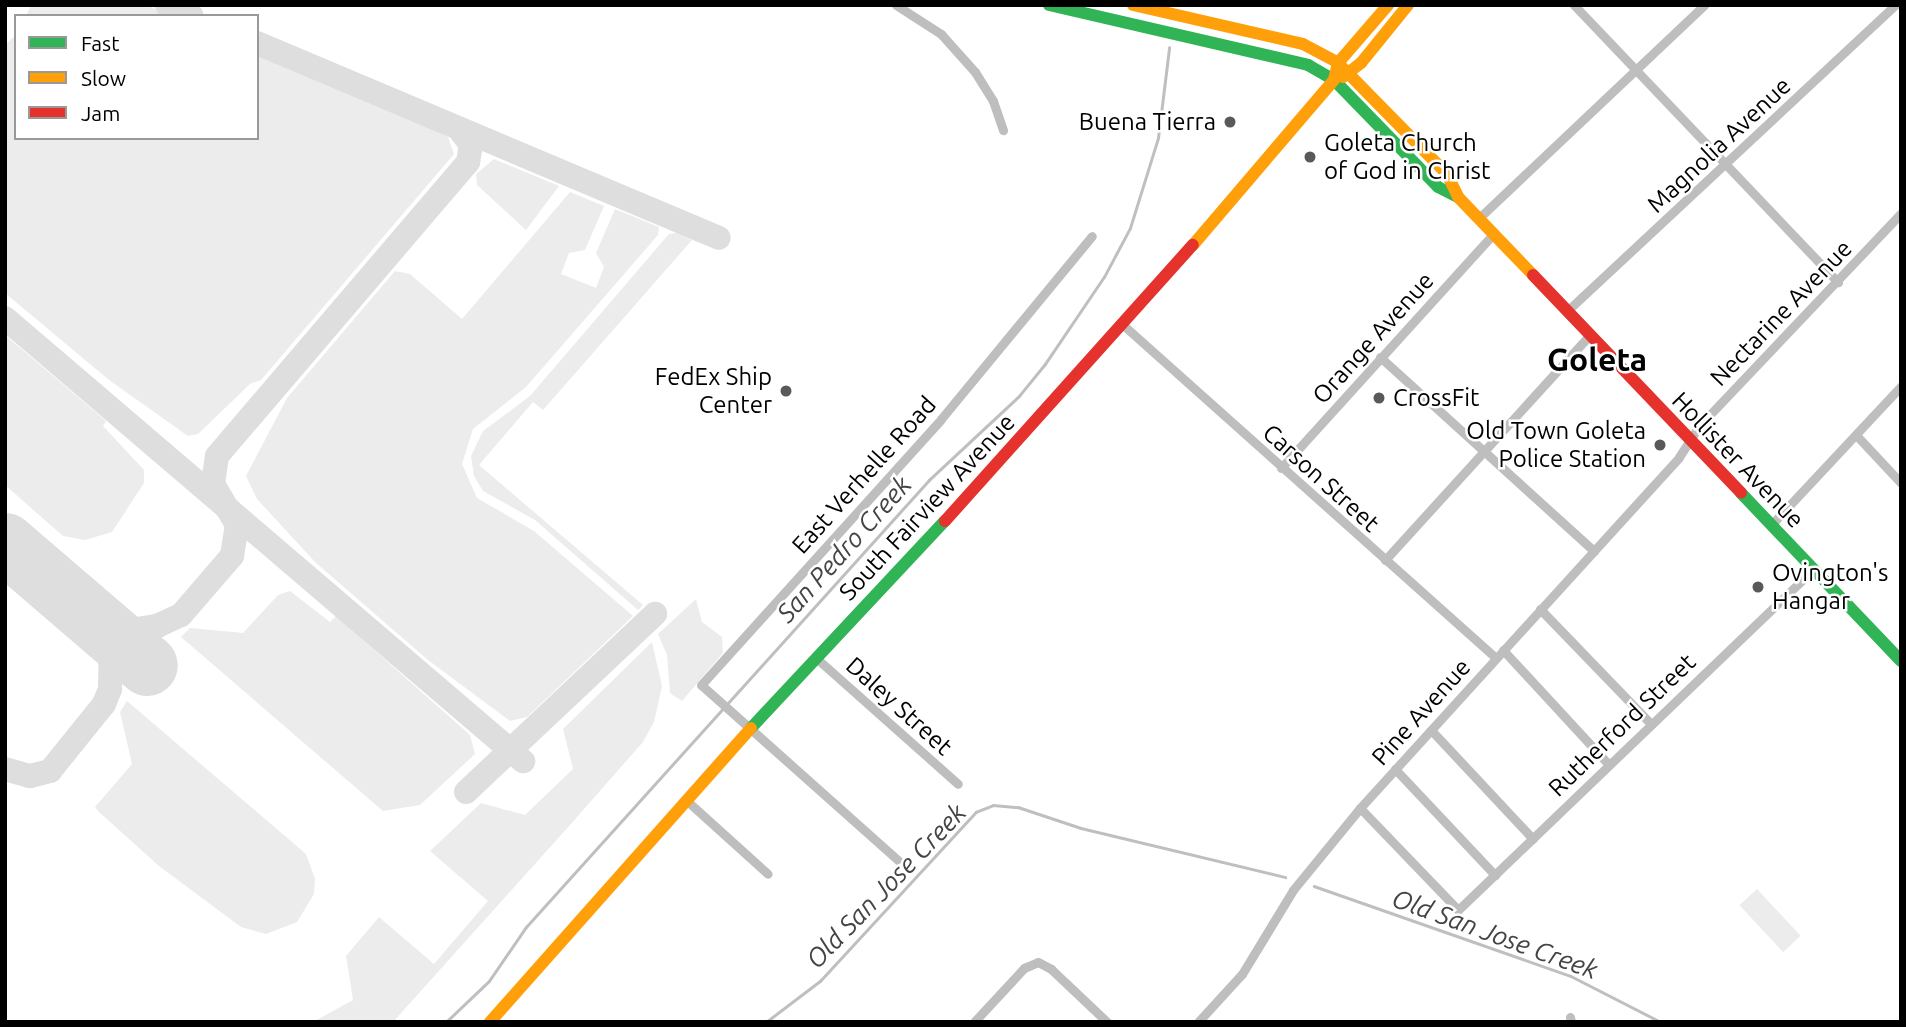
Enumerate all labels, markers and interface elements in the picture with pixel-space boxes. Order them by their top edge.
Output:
legend [14,14,259,140]
text: Fast [81,31,119,55]
text: Slow [81,66,126,90]
street label: Magnolia Avenue [1641,71,1797,219]
text: Jam [81,101,120,125]
place label: Buena Tierra [1079,108,1216,136]
marker: Buena Tierra [1222,114,1238,130]
place label: Goleta Church of God in Christ [1324,129,1490,185]
marker: Goleta Church of God in Christ [1302,149,1318,165]
street label: Nectarine Avenue [1704,234,1858,392]
street label: Orange Avenue [1306,266,1440,410]
district label: Goleta [1547,340,1647,378]
place label: FedEx Ship Center [655,363,772,419]
marker: FedEx Ship Center [778,383,794,399]
place label: CrossFit [1393,384,1480,412]
street label: Hollister Avenue [1666,386,1810,534]
marker: CrossFit [1371,390,1387,406]
street label: East Verhelle Road [786,391,942,559]
street label: South Fairview Avenue [833,408,1021,606]
place label: Old Town Goleta Police Station [1466,417,1646,473]
street label: Carson Street [1257,418,1385,538]
marker: Old Town Goleta Police Station [1652,437,1668,453]
water label: San Pedro Creek [770,469,918,629]
place label: Ovington's Hangar [1772,559,1889,615]
marker: Ovington's Hangar [1750,579,1766,595]
street label: Rutherford Street [1543,648,1701,802]
street label: Daley Street [840,651,958,761]
street label: Pine Avenue [1366,653,1476,771]
water label: Old San Jose Creek [799,797,973,975]
water label: Old San Jose Creek [1388,882,1602,986]

